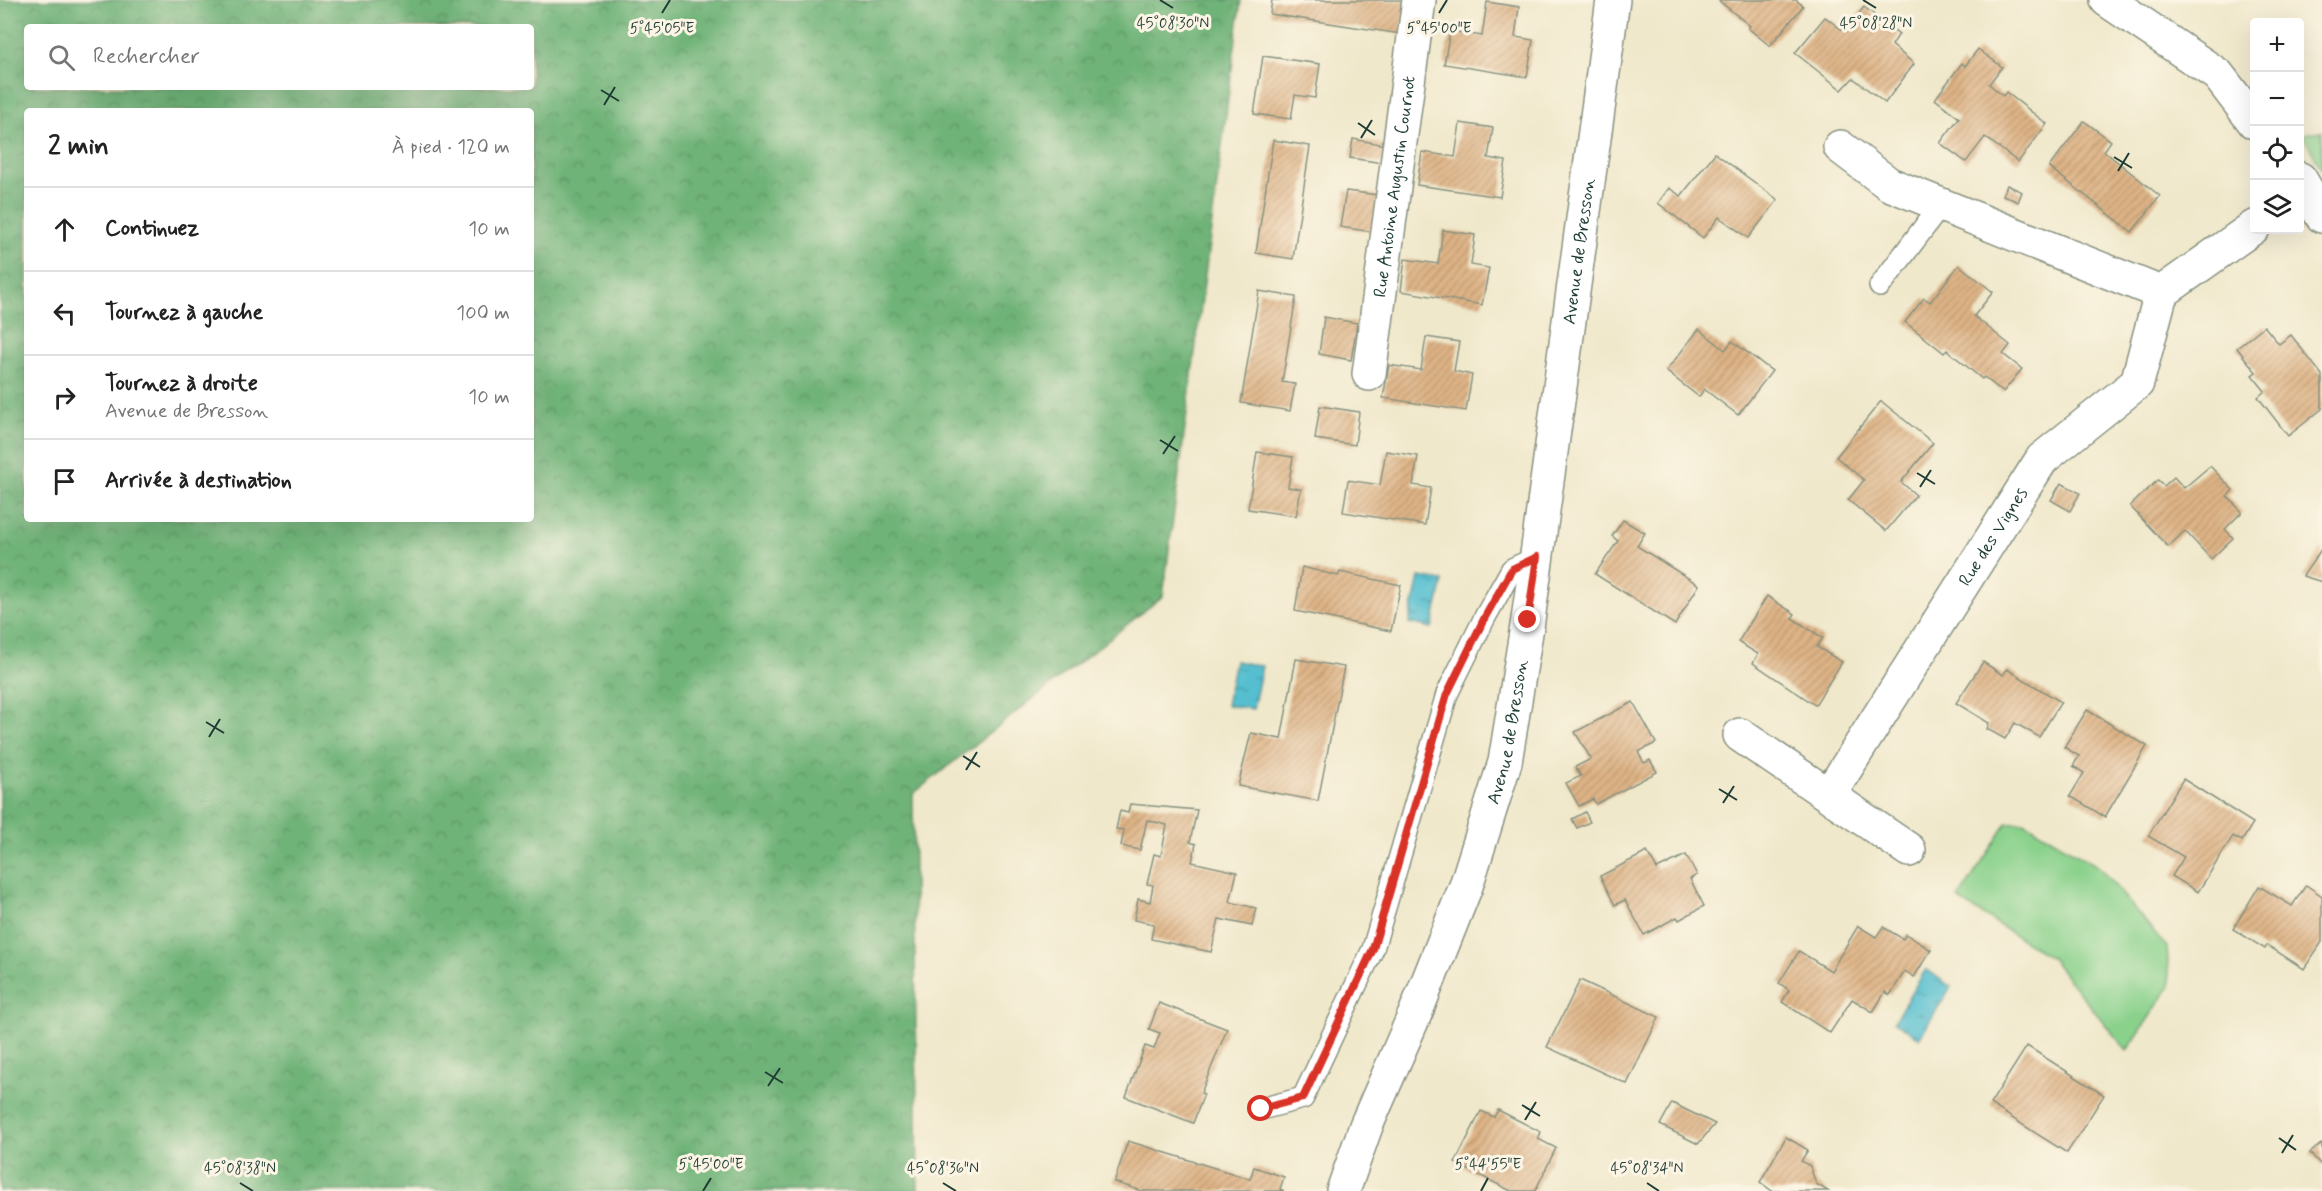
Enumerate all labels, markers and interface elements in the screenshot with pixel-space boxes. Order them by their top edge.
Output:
text: 45°08'30"N [1137,14,1209,34]
text: 45°08'28"N [1840,14,1912,34]
map controls [2250,18,2304,234]
button: + [2250,18,2304,72]
text: 5°45'05"E [630,19,695,39]
text: 5°45'00"E [1406,19,1472,39]
search box [24,24,534,90]
icon: search [45,41,78,74]
text: Rechercher [93,43,200,71]
button: − [2250,72,2304,126]
street label: Rue Antoine Augustin Cournot [1368,74,1422,299]
button: locate [2250,126,2304,180]
text: 2 min [48,130,109,164]
text: À pied · 120 m [392,134,510,161]
street label: Avenue de Bresson [1558,177,1601,326]
button: layers [2250,180,2304,234]
icon: ahead [48,213,81,246]
text: Continuez [105,215,199,243]
text: 10 m [468,216,510,243]
icon: left [48,297,81,330]
text: Tournez à gauche [105,299,263,327]
text: 100 m [456,300,510,327]
text: Tournez à droite [105,370,258,398]
icon: right [48,381,81,414]
text: 10 m [468,384,510,411]
text: Avenue de Bresson [105,398,268,425]
icon: arrive [48,465,81,498]
text: Arrivée à destination [105,467,292,495]
street label: Rue des Vignes [1954,483,2034,591]
route end [1514,606,1540,632]
street label: Avenue de Bresson [1481,658,1534,807]
route start [1247,1095,1273,1121]
text: 5°45'00"E [678,1155,744,1175]
text: 5°44'55"E [1455,1155,1521,1175]
text: 45°08'38"N [204,1159,276,1179]
text: 45°08'36"N [907,1159,979,1179]
text: 45°08'34"N [1611,1159,1683,1179]

